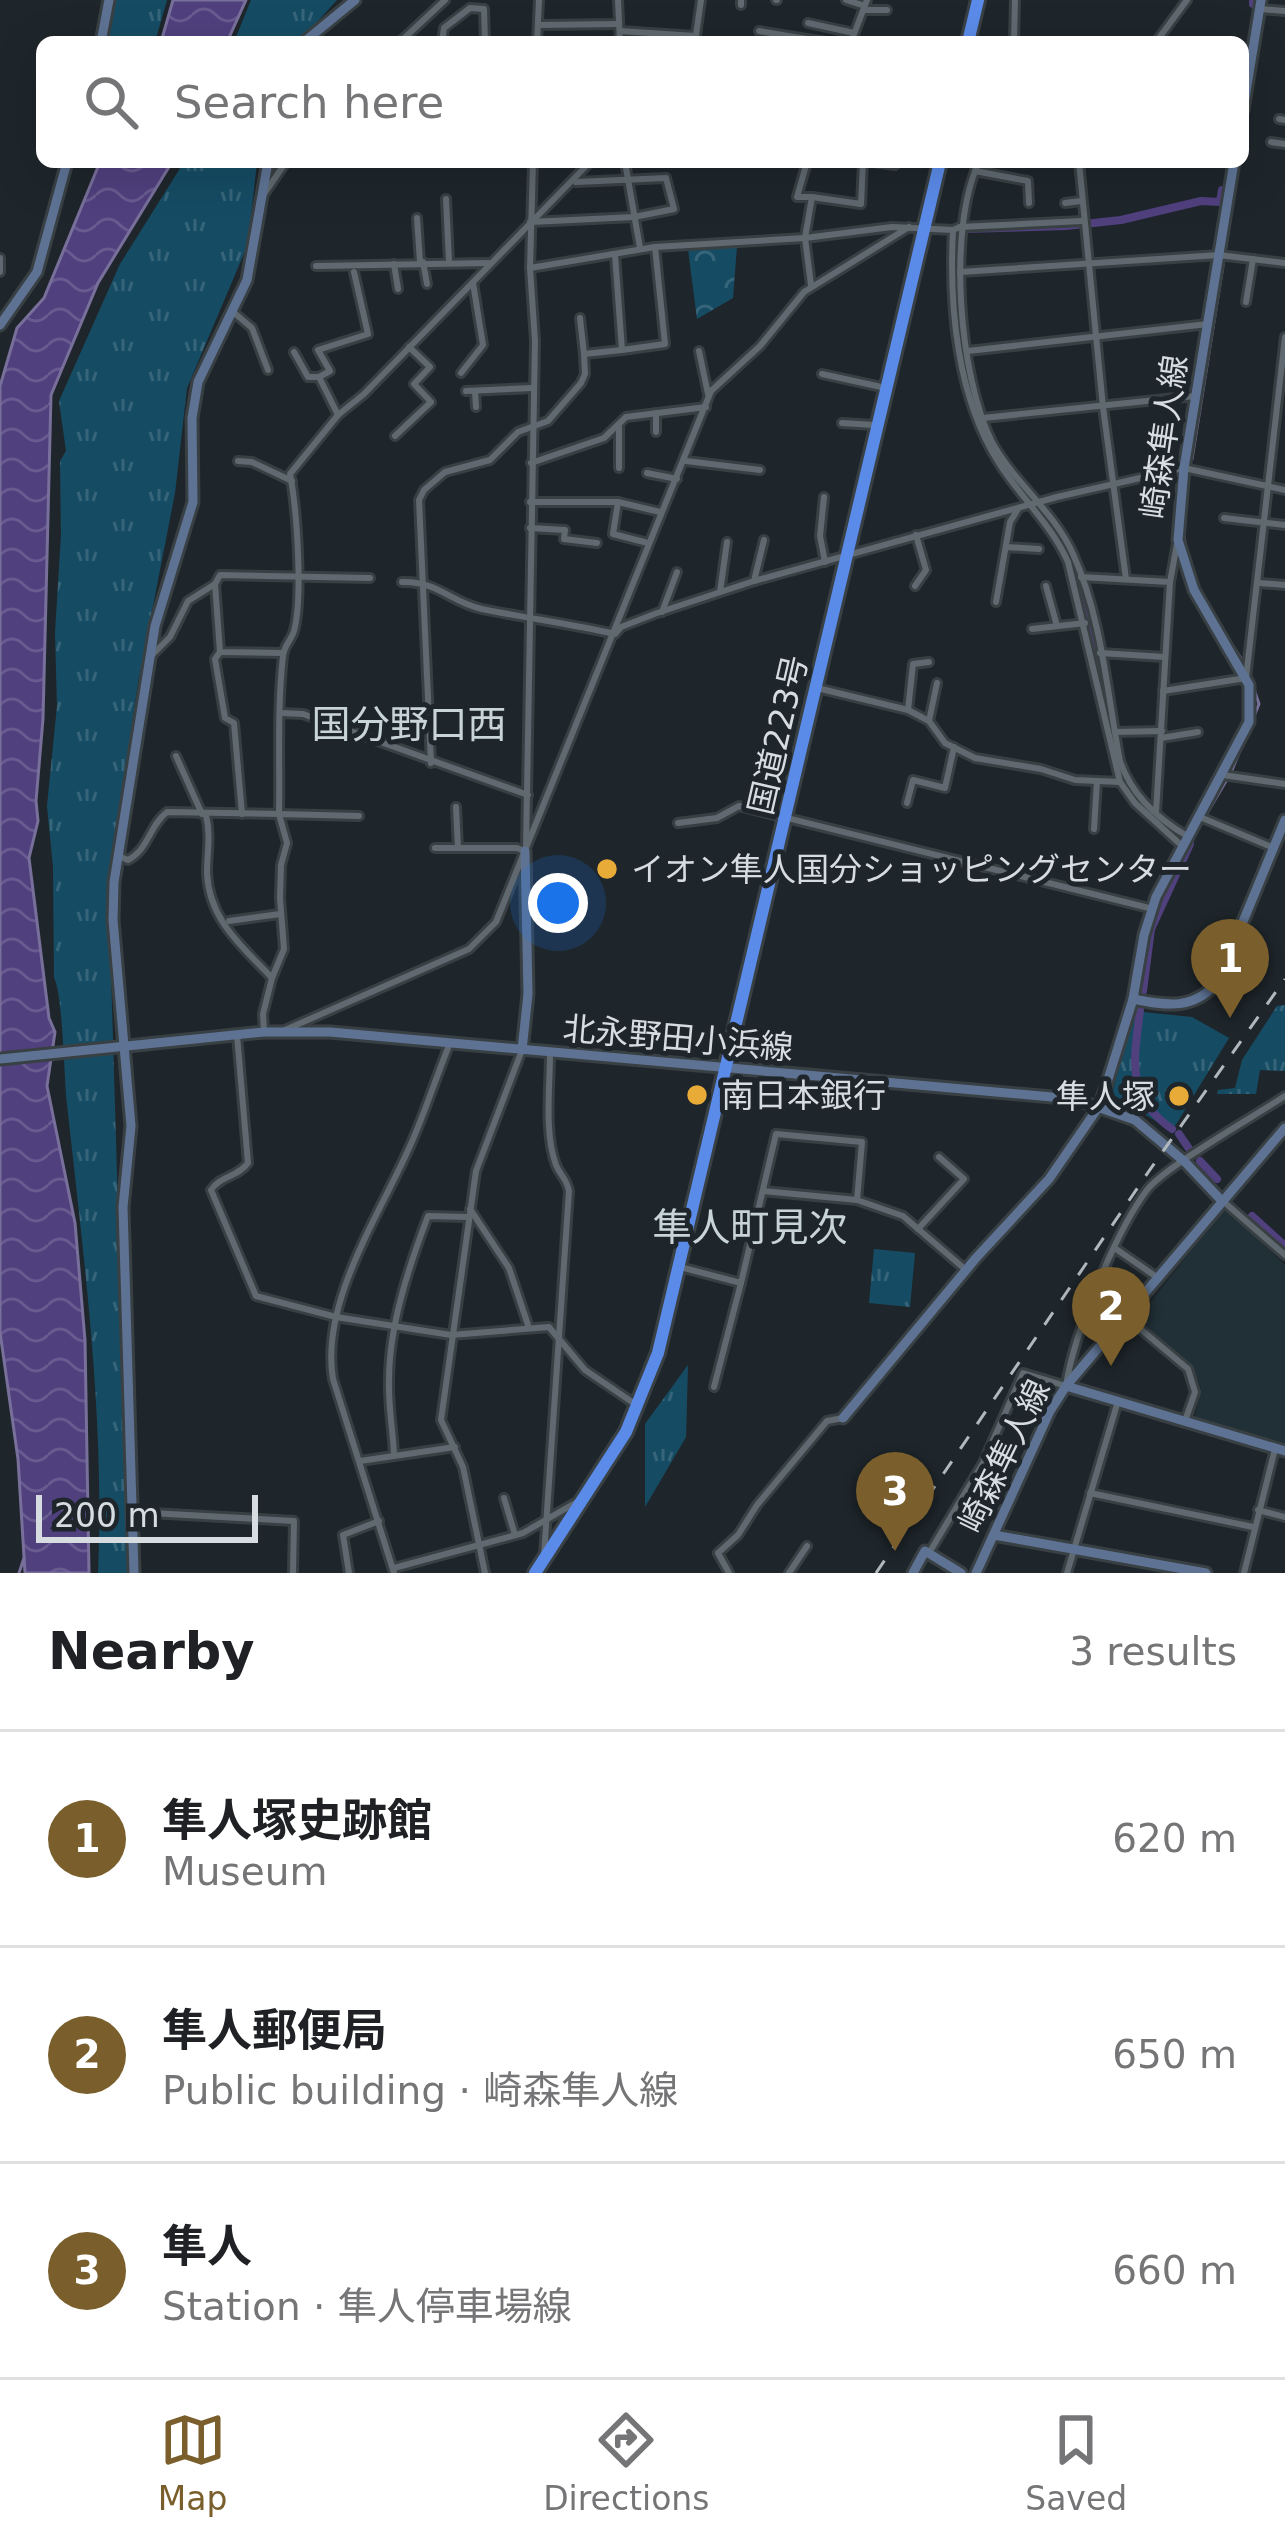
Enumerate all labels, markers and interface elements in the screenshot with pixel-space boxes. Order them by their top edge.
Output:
search box [36,36,1249,168]
icon: search [78,69,144,135]
text: Search here [174,76,444,129]
street label: 崎森隼人線 [1133,353,1195,521]
street label: 国道223号 [741,652,815,818]
district label: 国分野口西 [311,702,507,747]
place label: イオン隼人国分ショッピングセンター [631,850,1192,889]
marker: イオン隼人国分ショッピングセンター [594,856,620,882]
your location [528,873,588,933]
pin: 1 [1191,919,1269,1018]
street label: 北永野田小浜線 [561,1009,795,1067]
place label: 南日本銀行 [721,1076,886,1115]
place label: 隼人塚 [1056,1077,1155,1116]
marker: 南日本銀行 [684,1082,710,1108]
marker: 隼人塚 [1166,1083,1192,1109]
district label: 隼人町見次 [652,1205,848,1250]
pin: 2 [1072,1267,1150,1366]
street label: 崎森隼人線 [950,1373,1058,1539]
pin: 3 [856,1452,934,1551]
scale bar [36,1489,258,1542]
text: 200 m [54,1496,160,1535]
text: Nearby [48,1622,255,1681]
text: 3 results [1069,1629,1237,1674]
text: 隼人塚史跡館 [162,1794,432,1847]
text: 1 [73,1816,101,1861]
text: 620 m [1112,1816,1237,1861]
text: Museum [162,1849,327,1894]
text: 隼人郵便局 [162,2004,387,2057]
text: 2 [73,2032,101,2077]
text: 650 m [1112,2032,1237,2077]
text: Public building · 崎森隼人線 [162,2068,678,2113]
text: 隼人 [162,2220,252,2273]
text: 3 [73,2248,101,2293]
text: 660 m [1112,2248,1237,2293]
text: Station · 隼人停車場線 [162,2284,572,2329]
tab: Map [158,2407,228,2518]
tab: Directions [543,2407,709,2518]
tab: Saved [1025,2407,1127,2518]

